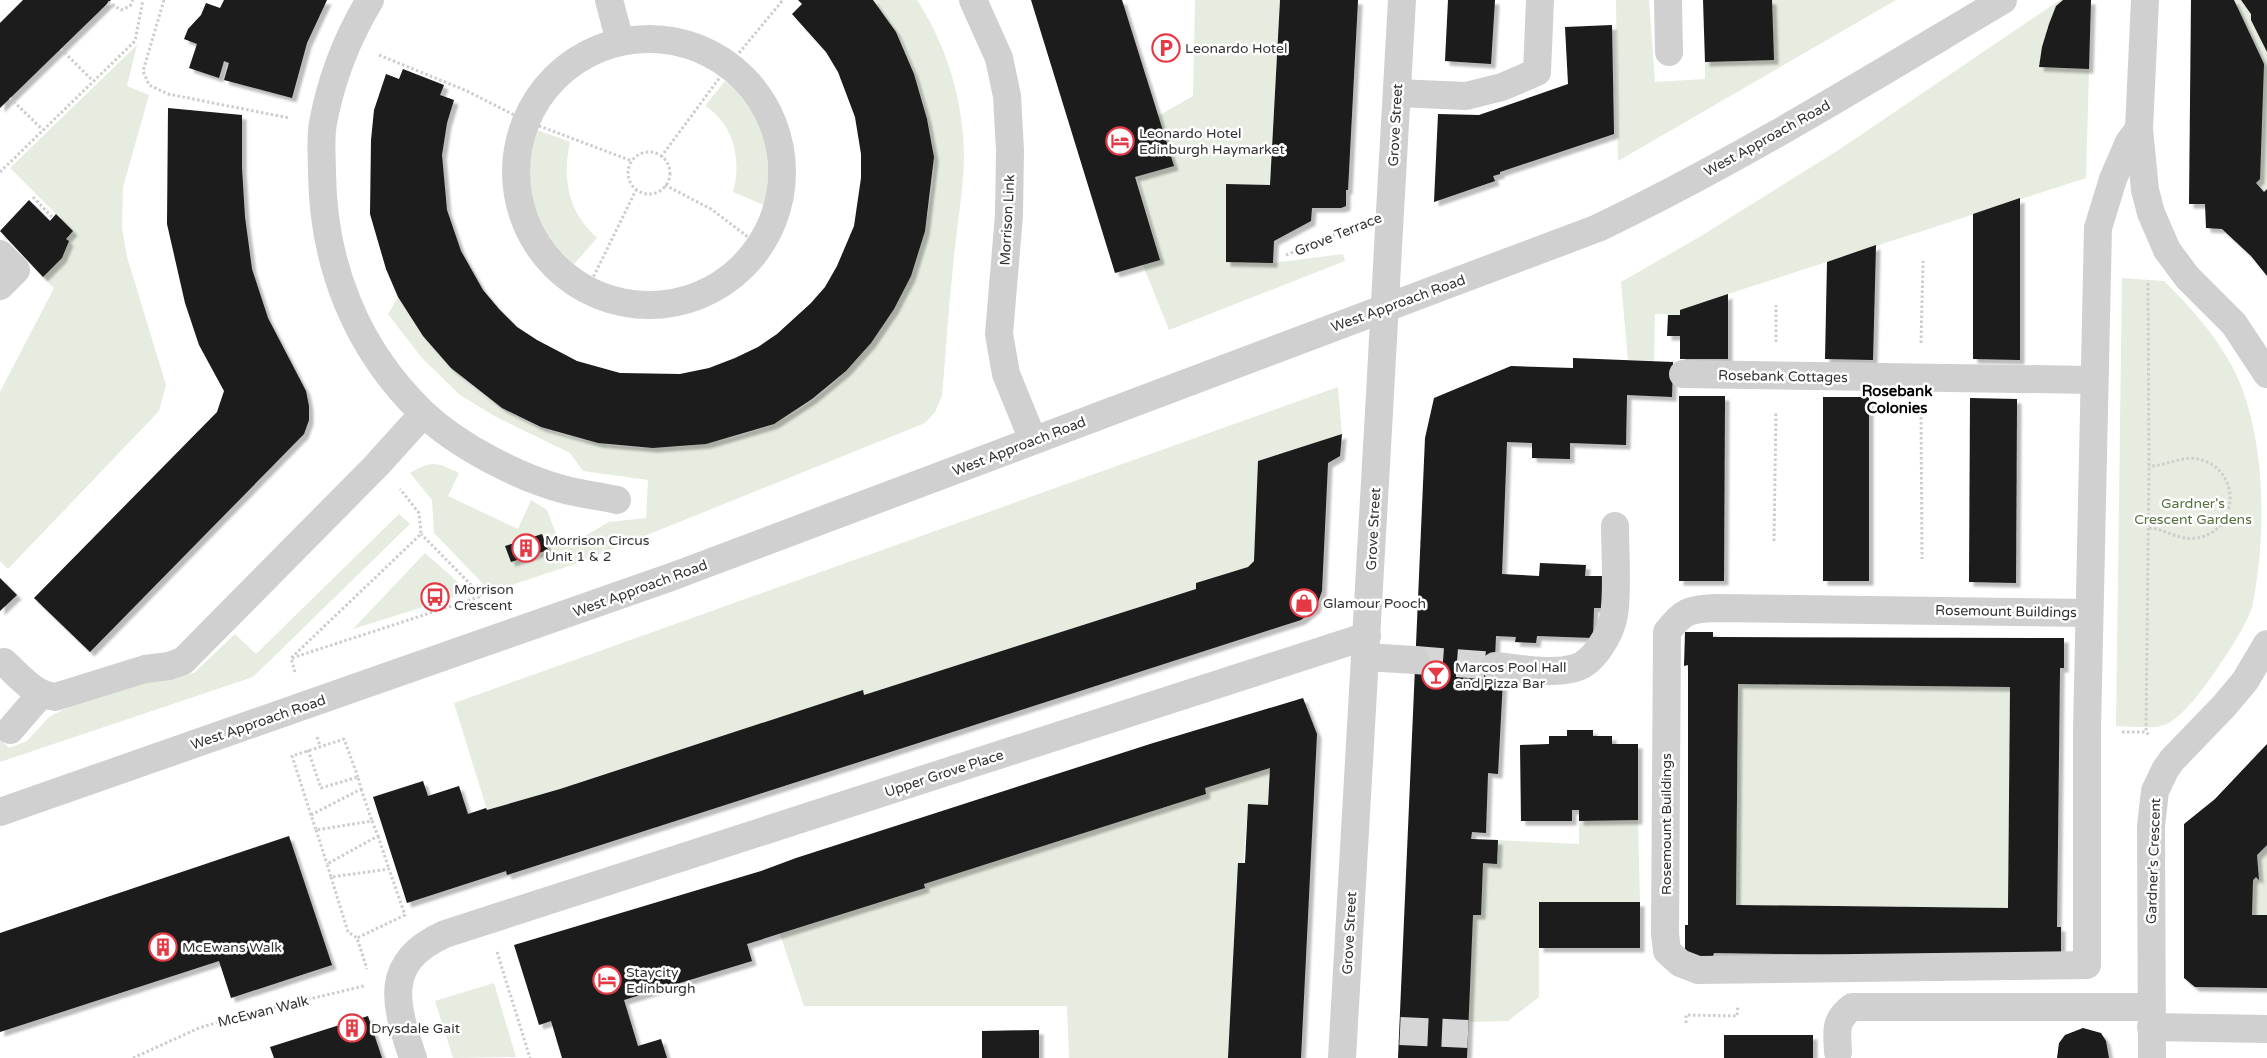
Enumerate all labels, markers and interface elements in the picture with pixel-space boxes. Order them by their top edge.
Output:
parking icon: Leonardo Hotel [1151,33,1181,63]
place label: Leonardo Hotel [1185,40,1288,57]
street label: Grove Street [1385,82,1406,167]
street label: West Approach Road [1701,97,1833,180]
place label: Leonardo Hotel Edinburgh Haymarket [1139,125,1285,158]
hotel icon: Leonardo Hotel Edinburgh Haymarket [1105,126,1135,156]
street label: Morrison Link [997,174,1018,266]
street label: Grove Terrace [1292,209,1384,260]
street label: West Approach Road [1329,271,1468,336]
street label: Rosebank Cottages [1718,367,1848,386]
district label: Rosebank Colonies [1862,382,1932,417]
street label: West Approach Road [950,413,1088,480]
street label: Grove Street [1363,486,1384,571]
park label: Gardner's Crescent Gardens [2134,495,2252,528]
place label: Morrison Circus Unit 1 & 2 [545,532,650,565]
building icon: Morrison Circus Unit 1 & 2 [511,533,541,563]
street label: West Approach Road [571,556,710,621]
place label: Morrison Crescent [454,581,514,614]
bus stop icon: Morrison Crescent [420,582,450,612]
shop icon: Glamour Pooch [1289,588,1319,618]
place label: Glamour Pooch [1323,595,1426,612]
street label: Rosemount Buildings [1935,602,2077,621]
place label: Marcos Pool Hall and Pizza Bar [1455,659,1567,692]
bar icon: Marcos Pool Hall and Pizza Bar [1421,660,1451,690]
street label: West Approach Road [189,691,328,754]
street label: Upper Grove Place [883,746,1006,801]
street label: Rosemount Buildings [1658,753,1675,895]
street label: Gardner's Crescent [2143,797,2164,924]
street label: Grove Street [1339,890,1360,975]
building icon: McEwans Walk [148,932,178,962]
place label: McEwans Walk [182,939,282,956]
place label: Staycity Edinburgh [626,964,695,997]
hotel icon: Staycity Edinburgh [592,965,622,995]
street label: McEwan Walk [216,992,311,1031]
building icon: Drysdale Gait [337,1013,367,1043]
place label: Drysdale Gait [371,1020,461,1037]

